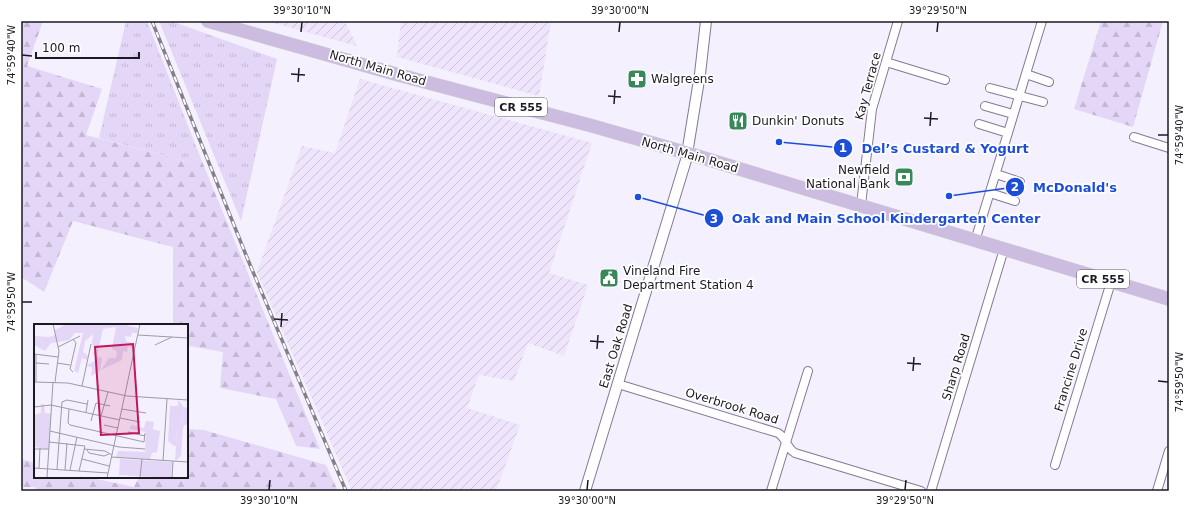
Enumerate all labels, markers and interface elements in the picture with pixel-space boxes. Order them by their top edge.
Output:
text: 39°30'10"N [273,5,331,16]
text: 39°30'00"N [591,5,649,16]
text: 39°29'50"N [909,5,967,16]
text: 74°59'40"W [6,25,17,85]
scale bar [36,34,139,60]
text: 100 m [42,41,80,55]
street label: North Main Road [328,47,428,89]
street label: Kay Terrace [852,51,884,121]
pharmacy icon: Walgreens [626,68,648,90]
place label: Walgreens [651,72,714,86]
road number: CR 555 [495,98,547,116]
text: 74°59'40"W [1174,105,1185,165]
restaurant icon: Dunkin' Donuts [727,110,749,132]
place label: Dunkin' Donuts [752,114,844,128]
street label: North Main Road [640,134,740,176]
callout: Del’s Custard & Yogurt [833,136,1036,161]
text: 1 [839,141,847,155]
text: Del’s Custard & Yogurt [861,141,1029,156]
place label: Newfield National Bank [806,163,890,191]
bank icon: Newfield National Bank [893,166,915,188]
callout: McDonald's [1005,174,1125,199]
text: 2 [1011,180,1019,194]
text: McDonald's [1033,180,1117,195]
callout: Oak and Main School Kindergarten Center [704,206,1048,231]
text: Oak and Main School Kindergarten Center [732,211,1041,226]
text: 3 [710,212,718,226]
place label: Vineland Fire Department Station 4 [623,264,754,292]
public building icon: Vineland Fire Department Station 4 [598,267,620,289]
road number: CR 555 [1077,270,1129,288]
text: 74°59'50"W [6,272,17,332]
street label: East Oak Road [597,302,635,390]
inset map [34,324,188,478]
street label: Francine Drive [1052,327,1090,413]
street label: Sharp Road [939,332,973,402]
text: 74°59'50"W [1174,352,1185,412]
street label: Overbrook Road [684,385,780,427]
text: 39°30'10"N [240,495,298,506]
text: 39°30'00"N [558,495,616,506]
text: 39°29'50"N [876,495,934,506]

